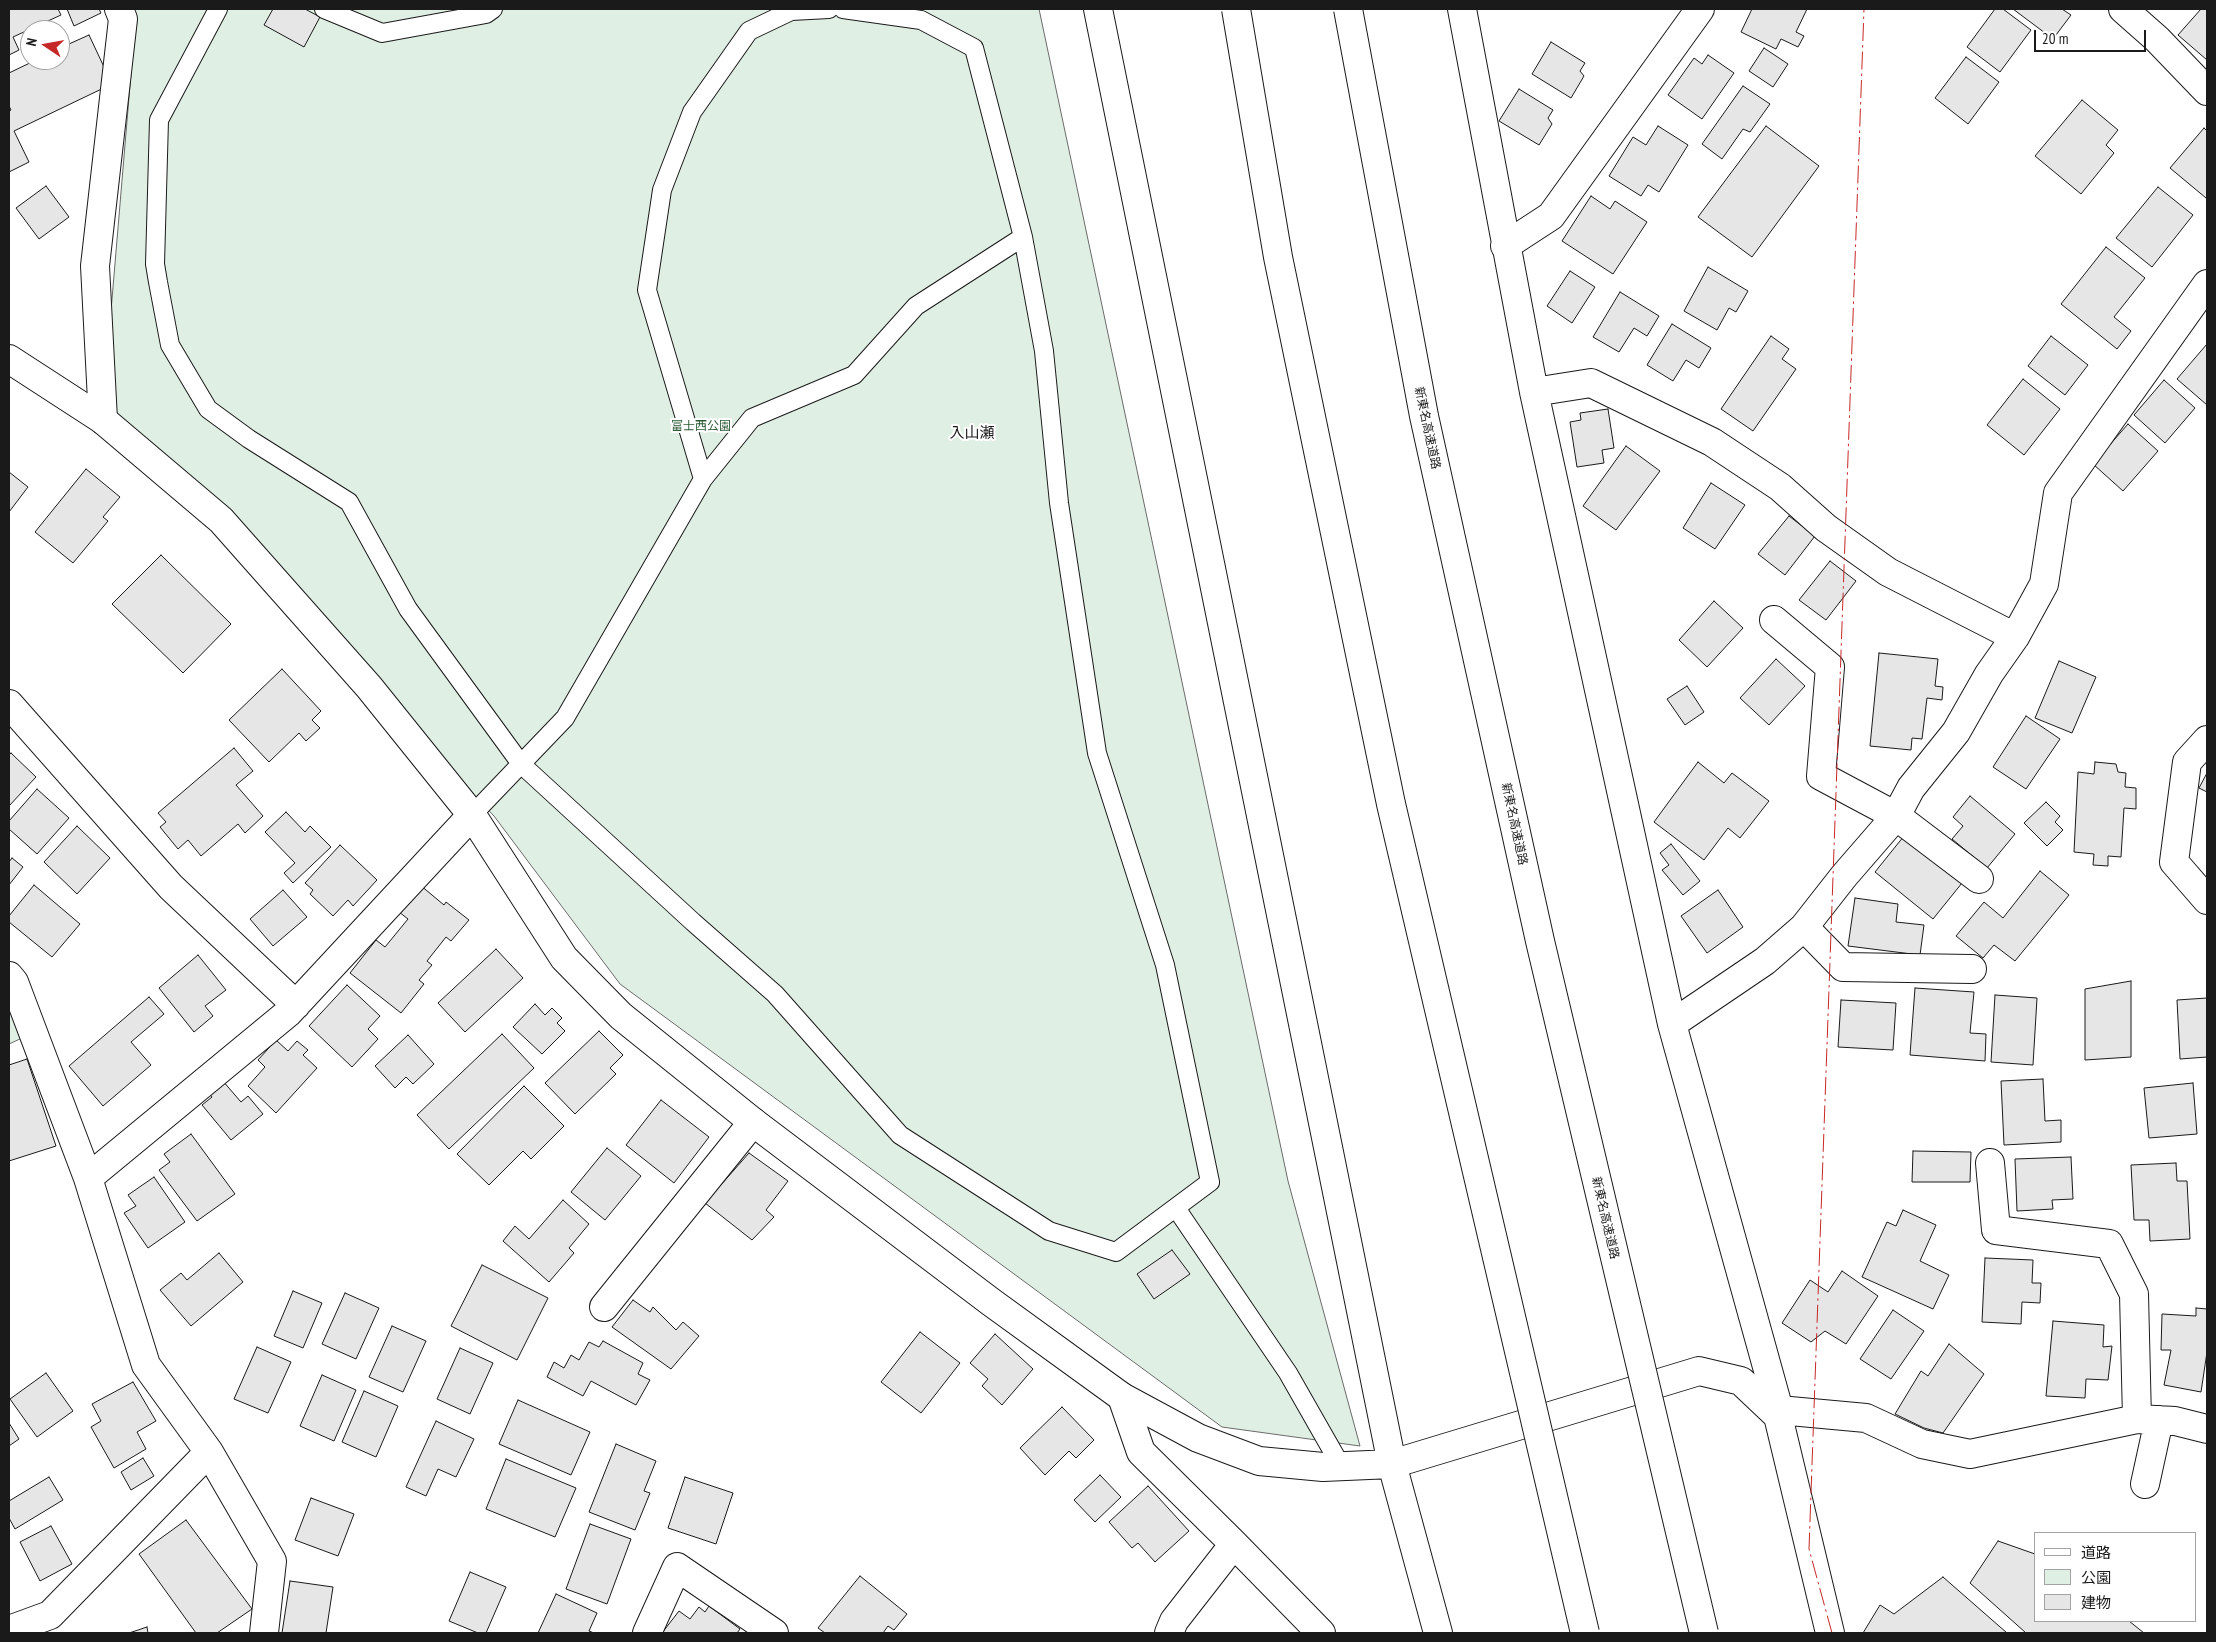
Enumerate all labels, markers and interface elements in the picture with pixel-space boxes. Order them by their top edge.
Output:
north arrow [20,20,70,70]
scale bar [2036,20,2148,52]
text: 20 m [2042,29,2068,48]
text: N [22,37,41,48]
street label: 新東名高速道路 [1411,385,1443,471]
park label: 富士西公園 [671,420,731,434]
district label: 入山瀬 [950,425,994,443]
street label: 新東名高速道路 [1498,781,1530,867]
street label: 新東名高速道路 [1589,1175,1621,1261]
legend [2034,1532,2196,1622]
text: 道路 [2081,1543,2111,1562]
text: 公園 [2081,1568,2111,1587]
text: 建物 [2081,1593,2111,1612]

